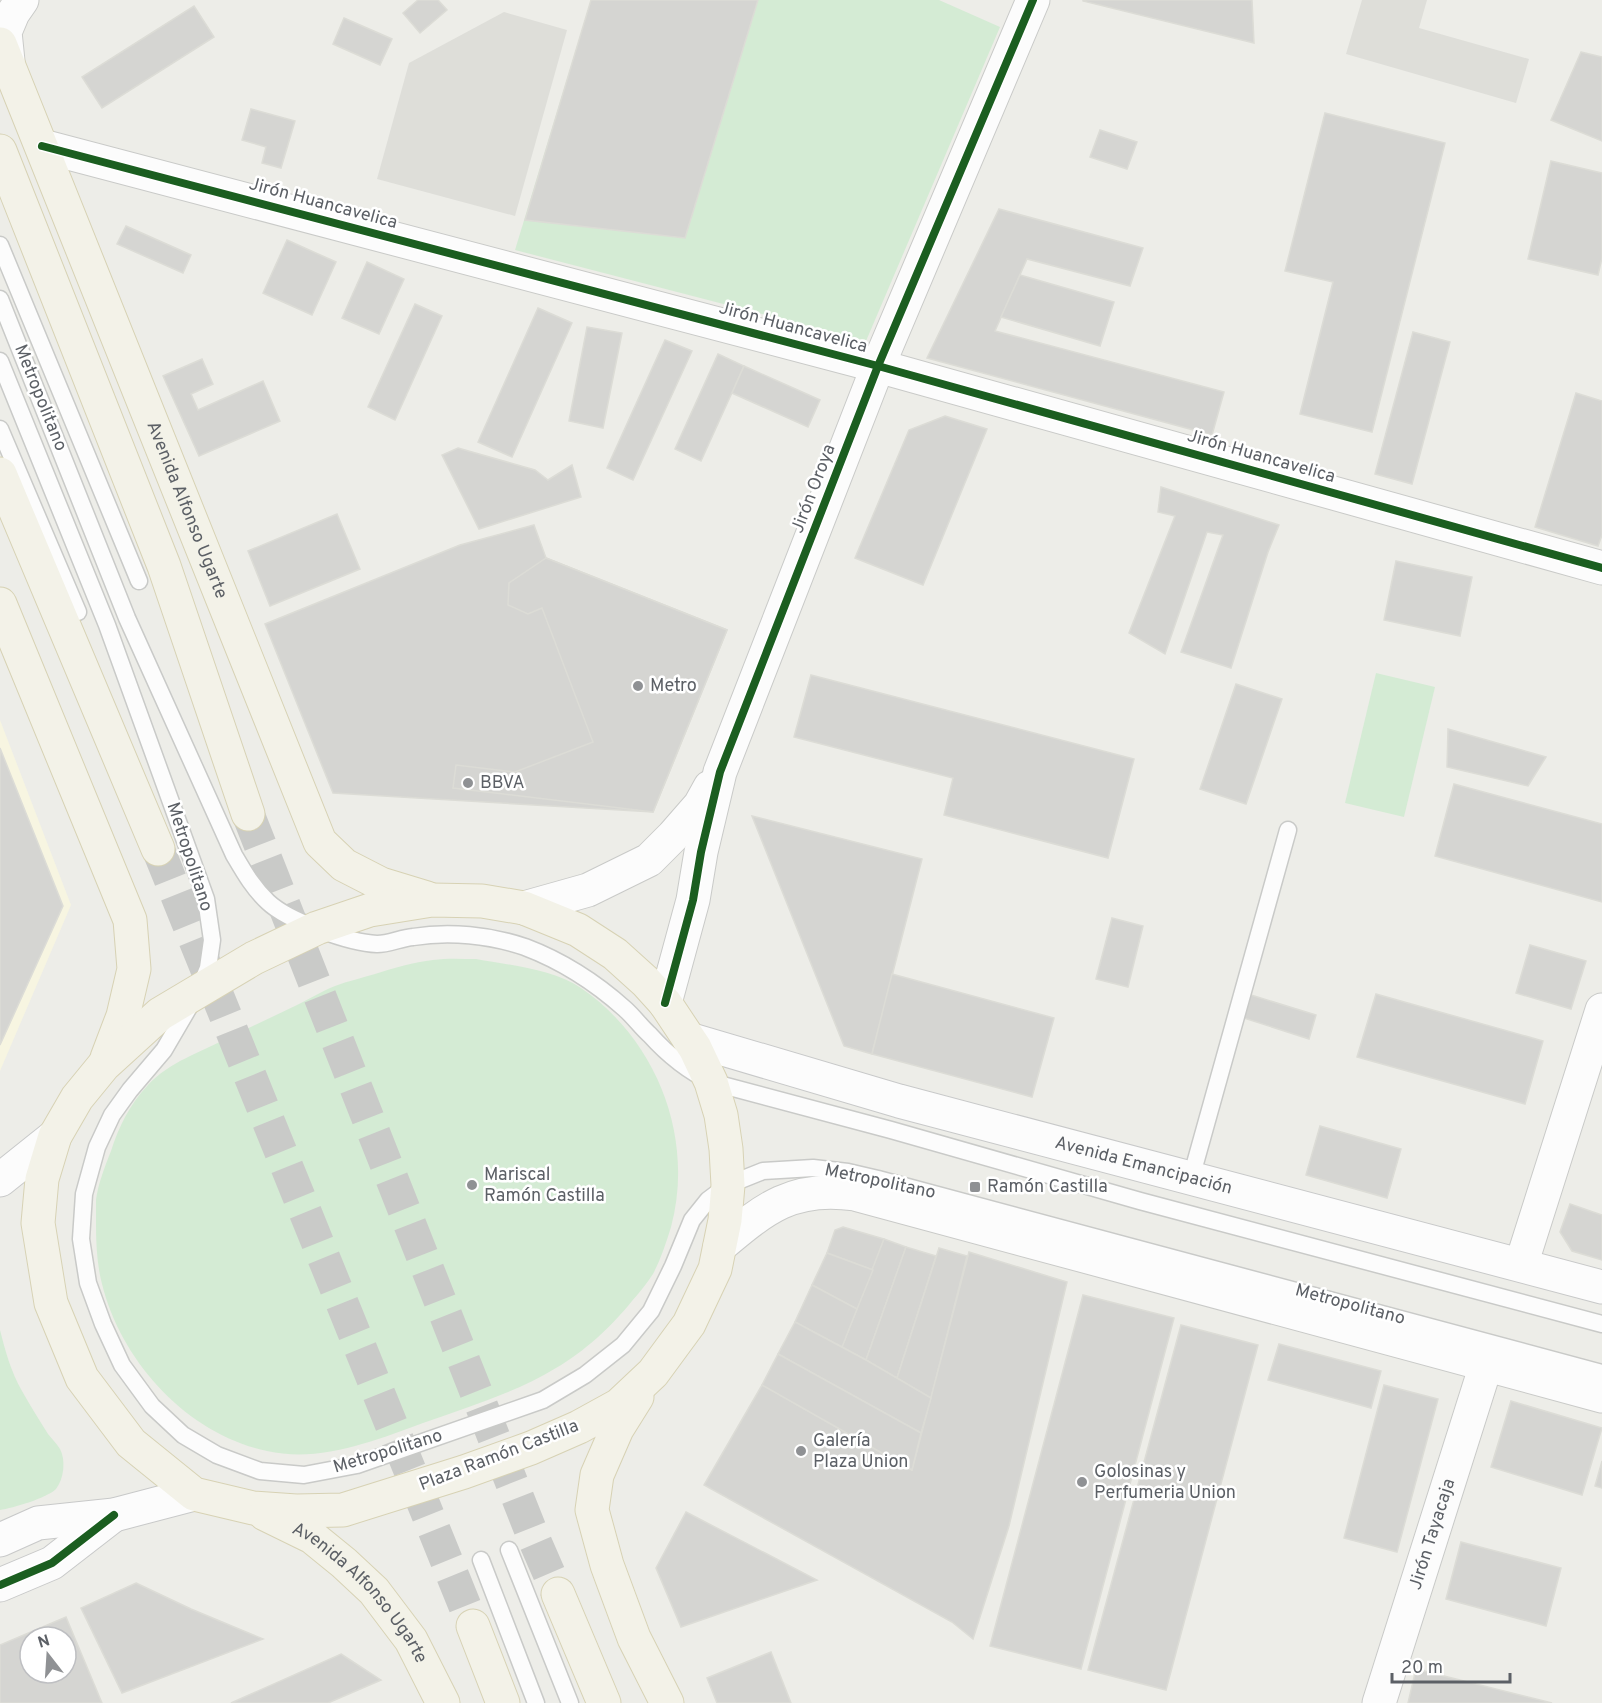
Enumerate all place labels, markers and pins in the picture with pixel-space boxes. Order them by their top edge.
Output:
place label: Metro [650,675,697,698]
marker: Metro [631,679,645,693]
place label: BBVA [480,772,525,795]
marker: BBVA [461,776,475,790]
place label: Mariscal Ramón Castilla [484,1164,605,1208]
place label: Ramón Castilla [987,1176,1108,1199]
marker: Mariscal Ramón Castilla [465,1178,479,1192]
marker: Ramón Castilla [968,1180,982,1194]
place label: Galería Plaza Union [813,1430,909,1474]
marker: Galería Plaza Union [794,1444,808,1458]
place label: Golosinas y Perfumeria Union [1094,1461,1236,1505]
marker: Golosinas y Perfumeria Union [1075,1475,1089,1489]

